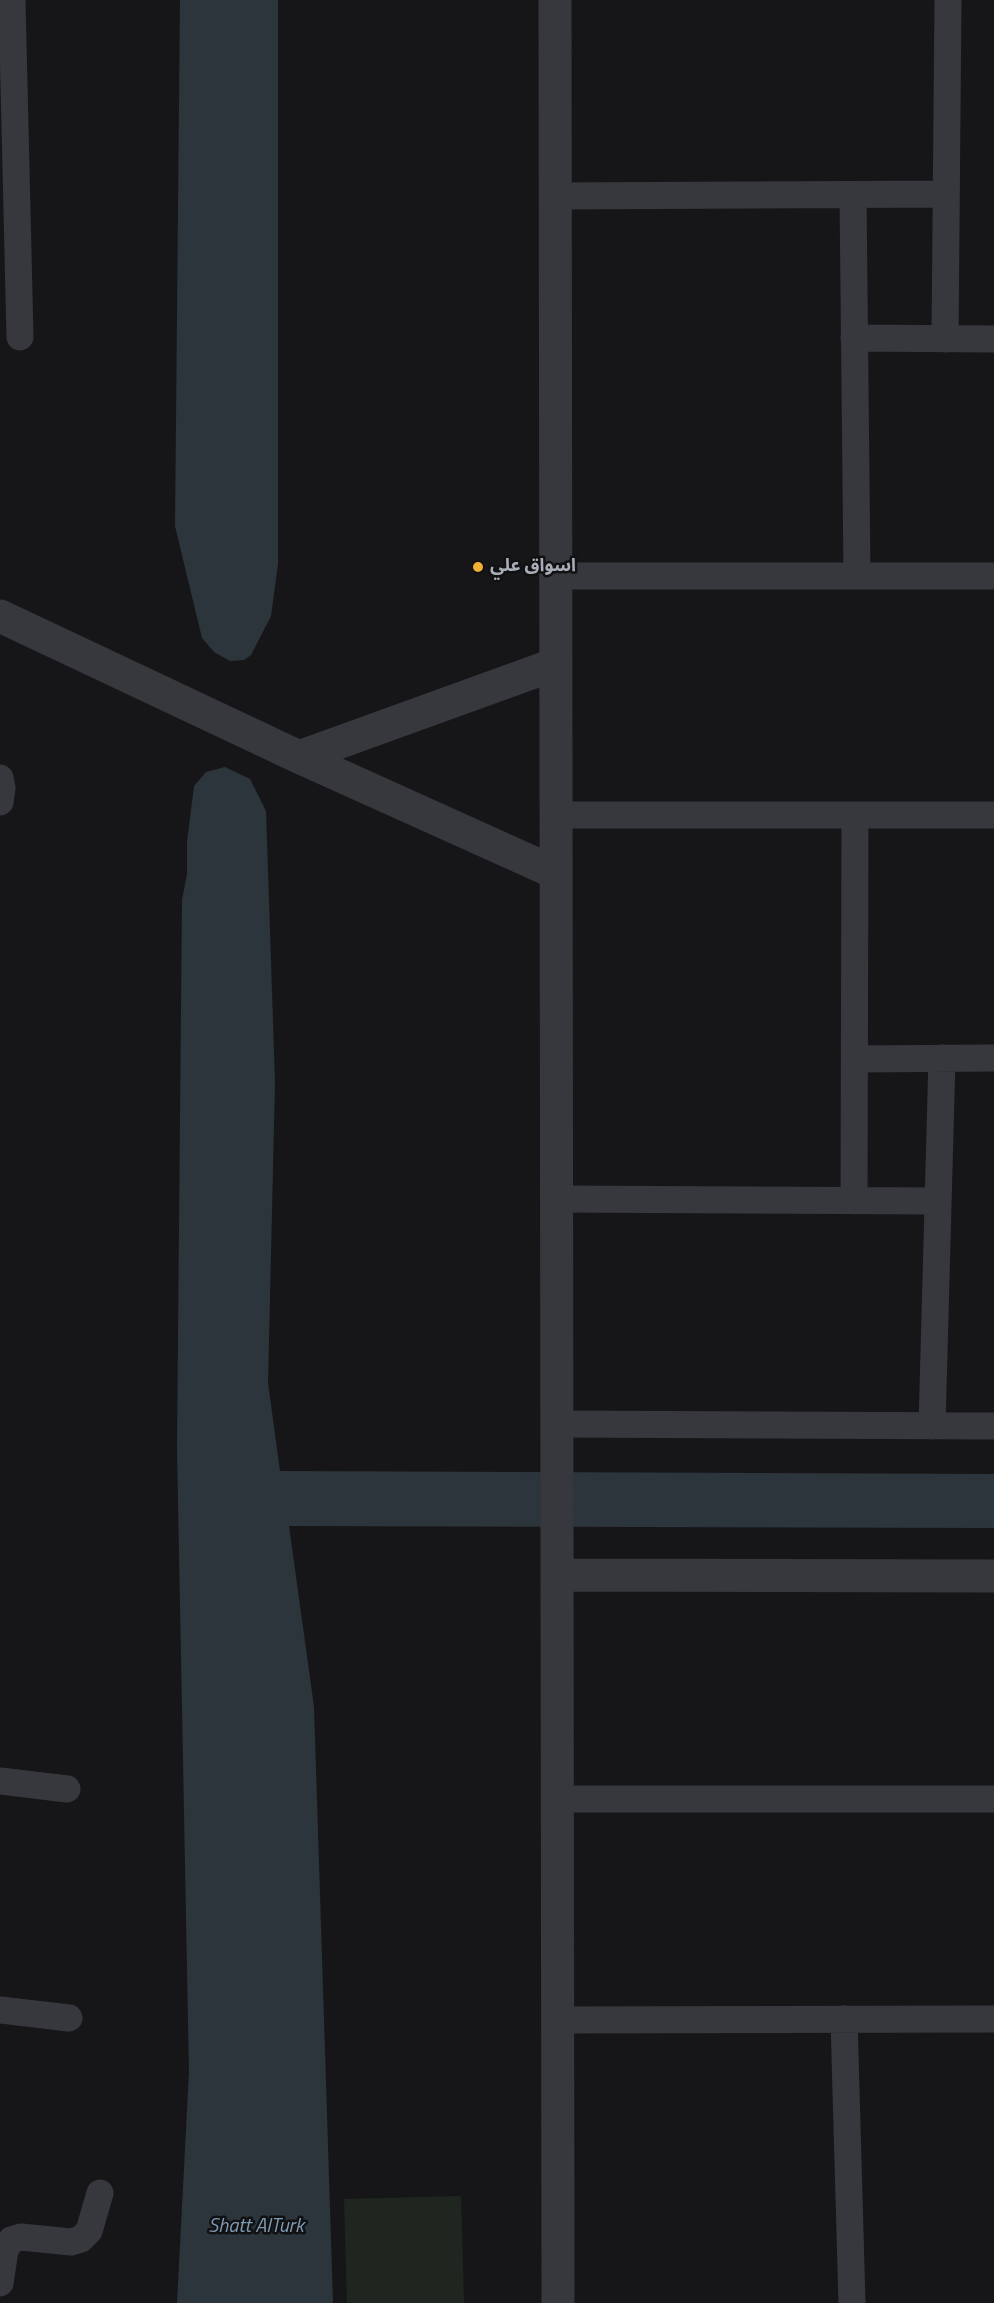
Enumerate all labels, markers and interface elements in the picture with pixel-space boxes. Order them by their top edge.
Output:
place label: اسواق علي [490,556,576,578]
marker: اسواق علي [471,560,485,574]
water label: Shatt AlTurk [208,2215,304,2239]

